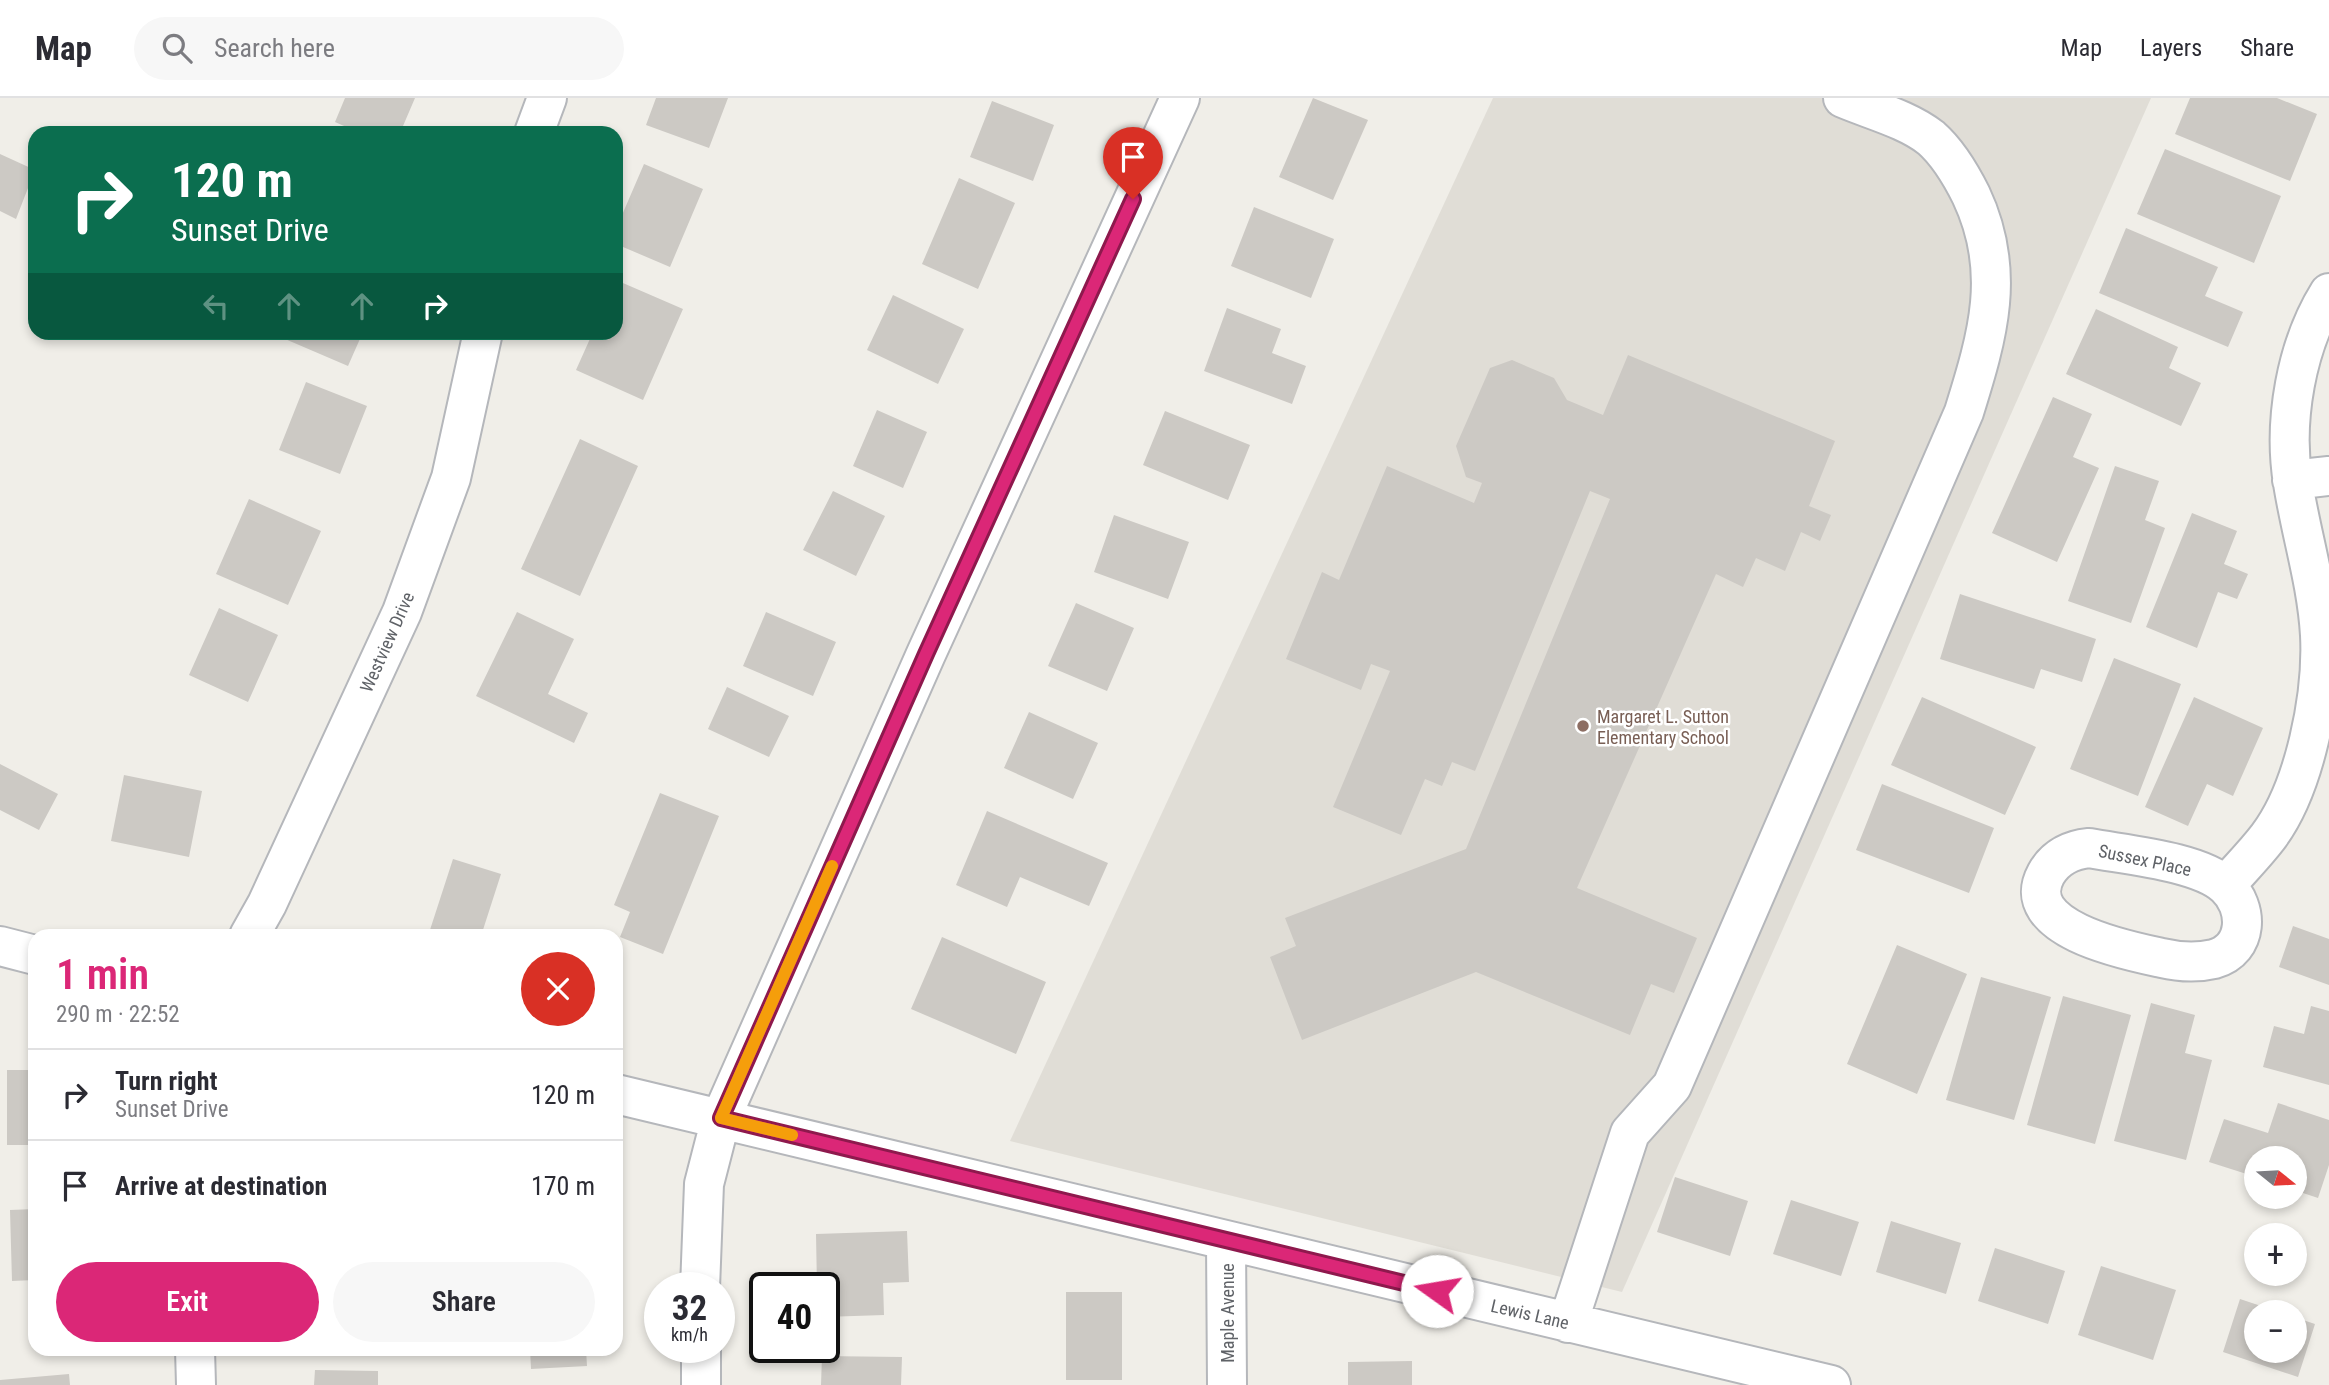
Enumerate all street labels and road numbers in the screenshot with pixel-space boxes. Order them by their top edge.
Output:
street label: Westview Drive [356,589,418,695]
street label: Sussex Place [2097,840,2193,880]
street label: Maple Avenue [1217,1263,1238,1363]
street label: Lewis Lane [1489,1295,1571,1333]

